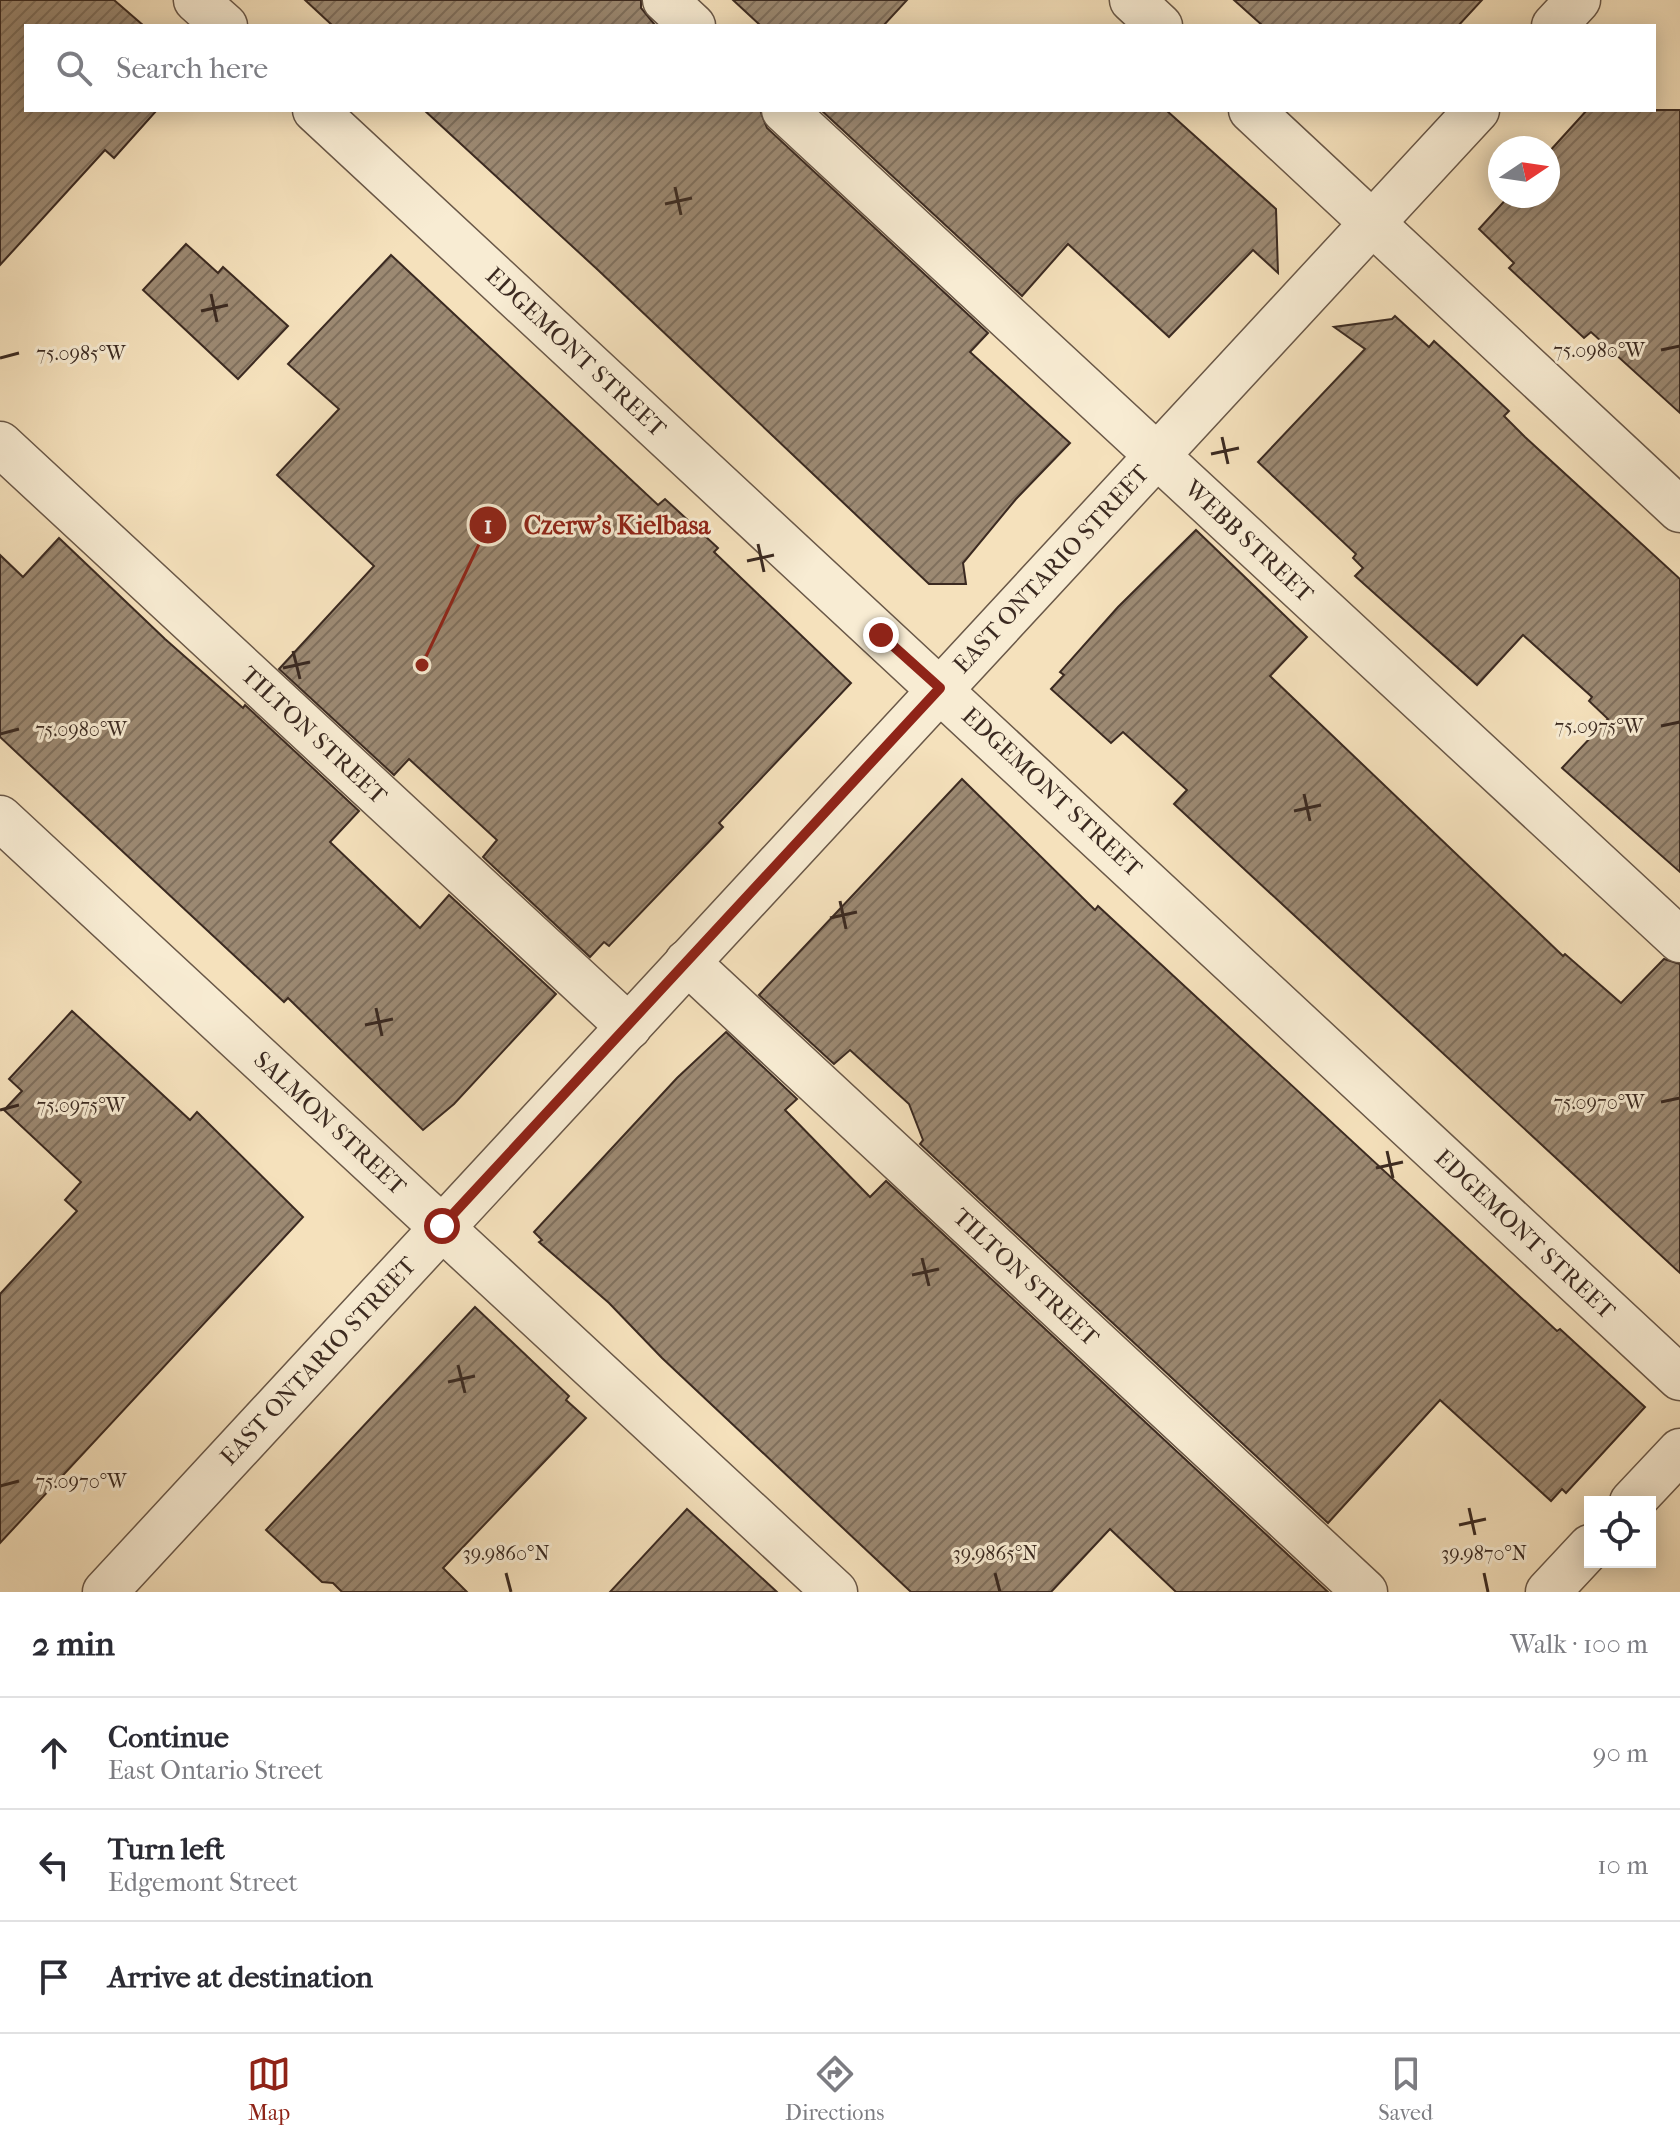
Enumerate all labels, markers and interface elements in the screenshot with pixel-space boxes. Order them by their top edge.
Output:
search box [24,24,1656,112]
icon: search [52,46,96,90]
text: Search here [116,51,268,86]
north arrow [1488,136,1560,208]
street label: EDGEMONT STREET [480,261,672,443]
text: 75.0980°W [1553,339,1646,362]
text: 75.0985°W [36,342,127,365]
street label: EAST ONTARIO STREET [947,459,1155,679]
street label: WEBB STREET [1178,474,1320,608]
callout: Czerw's Kielbasa [468,500,727,550]
text: Czerw's Kielbasa [524,510,711,541]
text: 1 [484,511,492,539]
route end [863,617,899,653]
street label: TILTON STREET [235,660,393,810]
street label: EDGEMONT STREET [956,701,1148,883]
text: 75.0975°W [1555,715,1645,738]
text: 75.0980°W [35,718,128,741]
street label: SALMON STREET [248,1045,412,1201]
text: 75.0970°W [1553,1091,1646,1114]
text: 75.0975°W [37,1094,127,1117]
street label: EDGEMONT STREET [1429,1143,1621,1325]
street label: TILTON STREET [947,1202,1105,1352]
route start [424,1208,460,1244]
street label: EAST ONTARIO STREET [214,1251,422,1471]
text: 75.0970°W [35,1470,128,1493]
map controls [1584,1496,1656,1568]
button: locate [1584,1496,1656,1568]
text: 39.9860°N [462,1542,550,1565]
text: 39.9865°N [953,1542,1037,1565]
text: 39.9870°N [1441,1542,1527,1565]
text: 2 min [32,1624,115,1664]
text: Walk · 100 m [1510,1629,1648,1660]
text: Continue [108,1720,229,1755]
icon: ahead [32,1731,76,1775]
text: 90 m [1593,1738,1648,1769]
text: East Ontario Street [108,1755,323,1786]
text: Turn left [108,1832,225,1867]
icon: left [32,1843,76,1887]
text: 10 m [1597,1850,1648,1881]
text: Edgemont Street [108,1867,298,1898]
icon: arrive [32,1955,76,1999]
text: Arrive at destination [108,1960,373,1995]
tab: Map [247,2052,291,2126]
tab: Directions [785,2052,884,2126]
tab: Saved [1378,2052,1433,2126]

